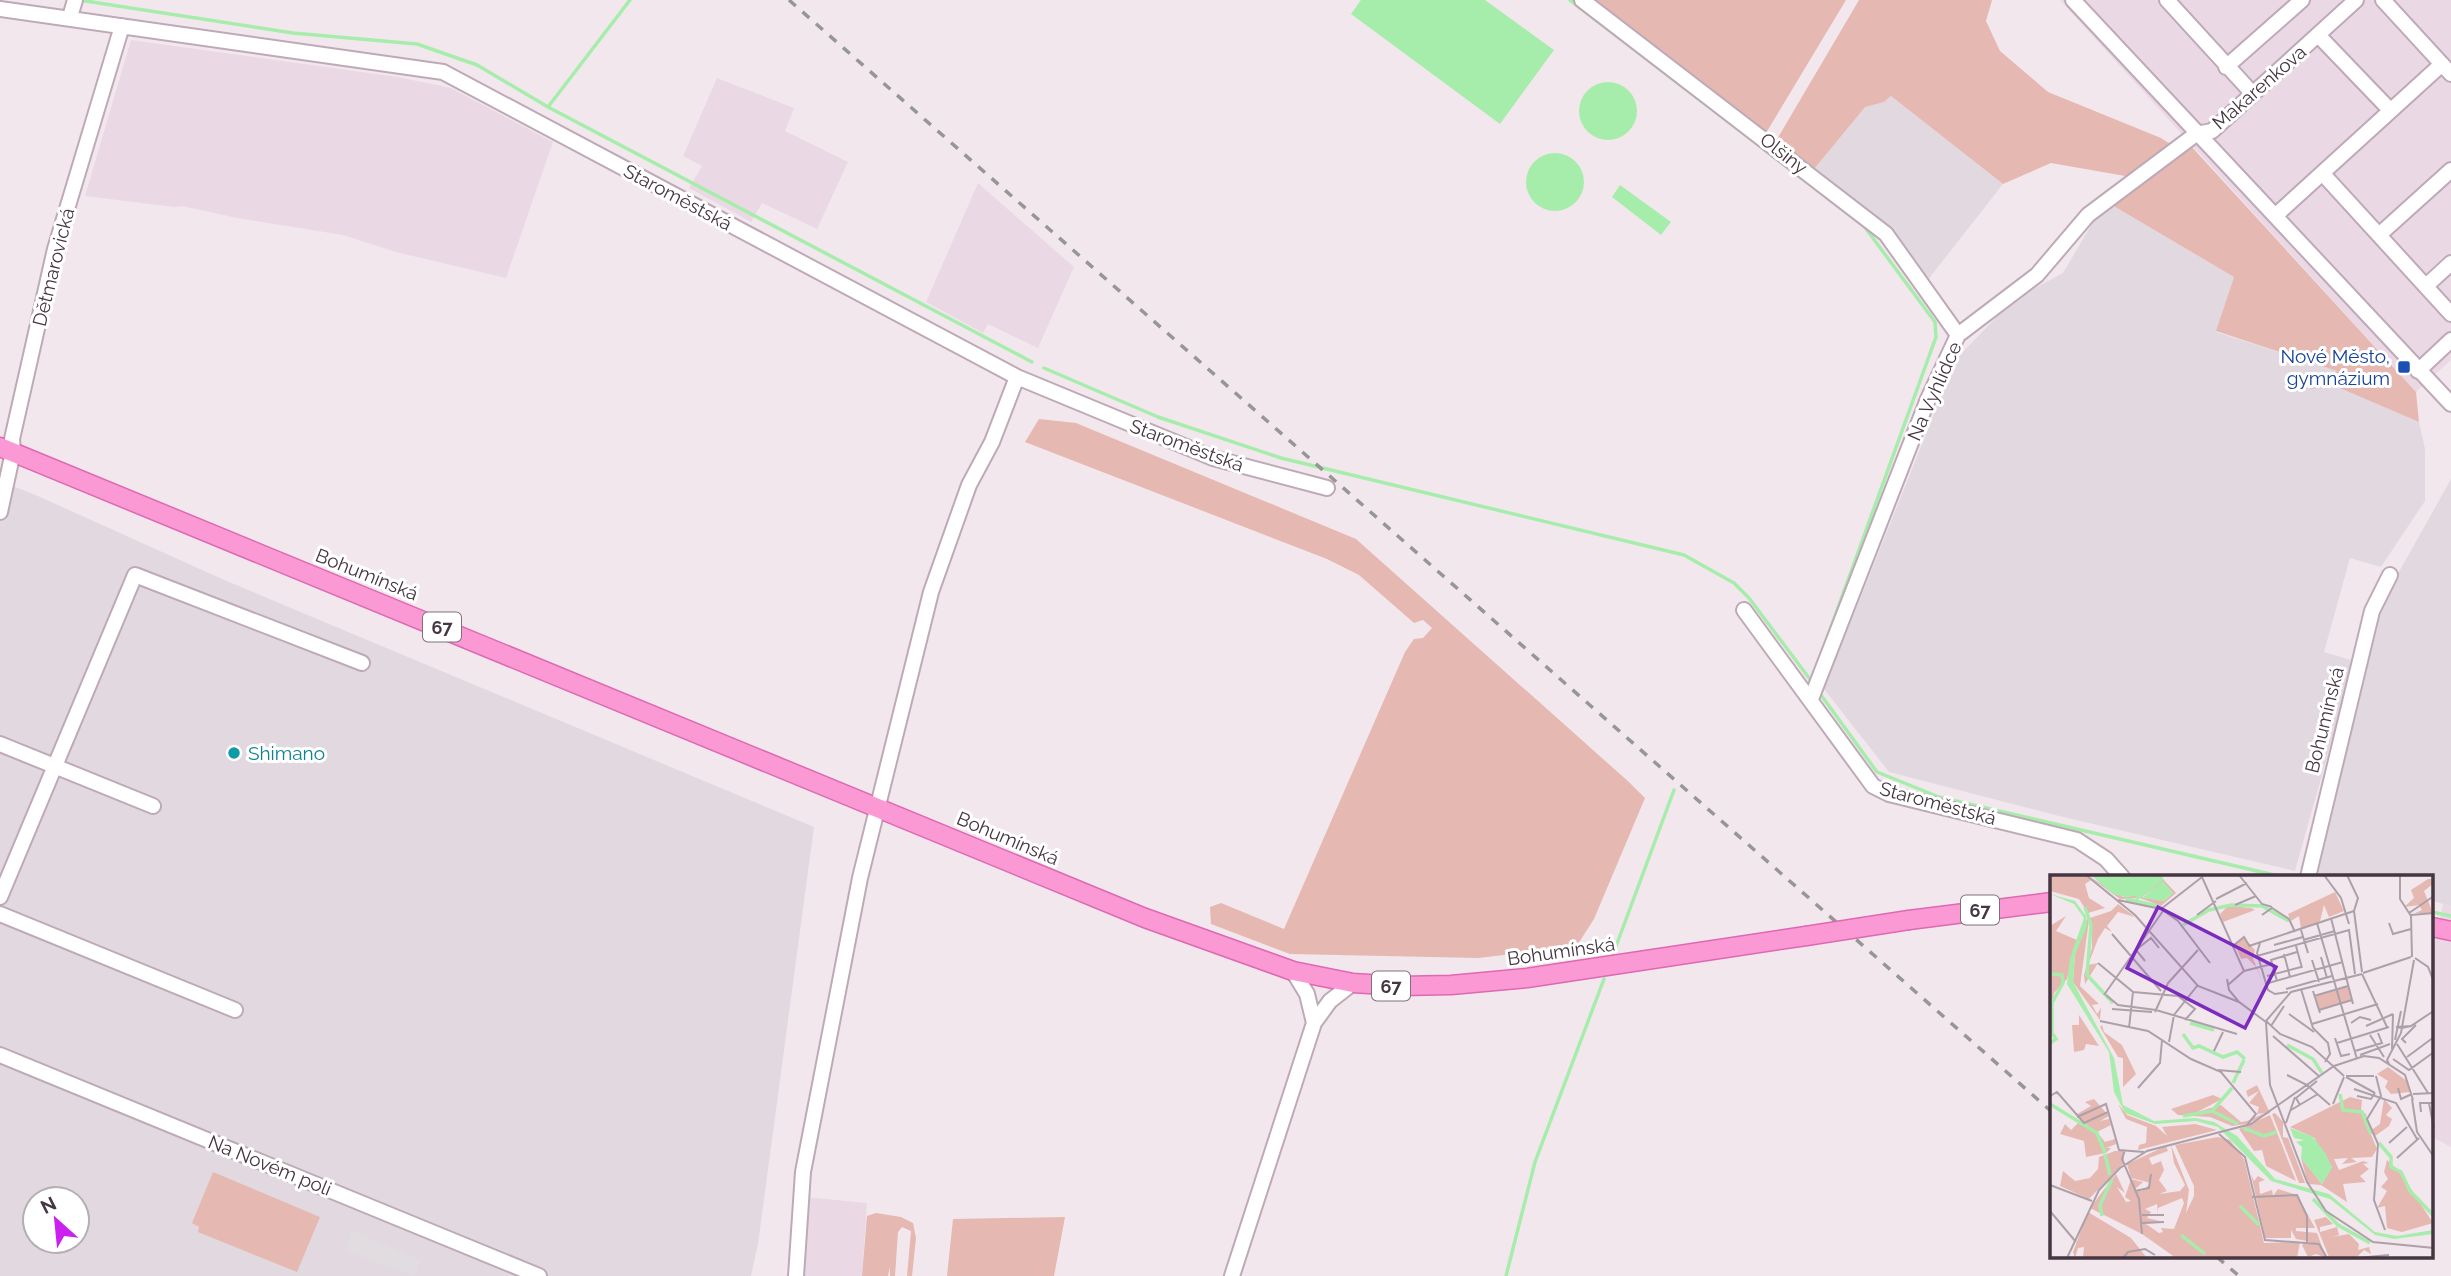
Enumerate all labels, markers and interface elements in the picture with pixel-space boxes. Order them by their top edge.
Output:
street label: Makarenkova [2208,40,2310,134]
street label: Olšiny [1756,128,1812,178]
street label: Staroměstská [620,159,736,235]
street label: Dětmarovická [28,206,78,328]
street label: Na Vyhlídce [1902,338,1966,444]
place label: Nové Město, gymnázium [2281,345,2390,389]
marker: Nové Město, gymnázium [2396,359,2412,375]
street label: Staroměstská [1127,414,1247,476]
street label: Bohumínská [313,543,421,605]
road number: 67 [423,612,461,642]
street label: Bohumínská [2300,665,2348,775]
place label: Shimano [248,742,325,764]
marker: Shimano [226,745,242,761]
street label: Staroměstská [1877,777,1999,829]
street label: Bohumínská [954,807,1062,869]
inset map [2050,875,2434,1258]
road number: 67 [1961,896,1999,925]
street label: Bohumínská [1506,933,1616,969]
road number: 67 [1372,972,1410,1001]
street label: Na Novém poli [205,1130,335,1200]
north arrow [21,1185,91,1255]
text: N [37,1192,60,1218]

